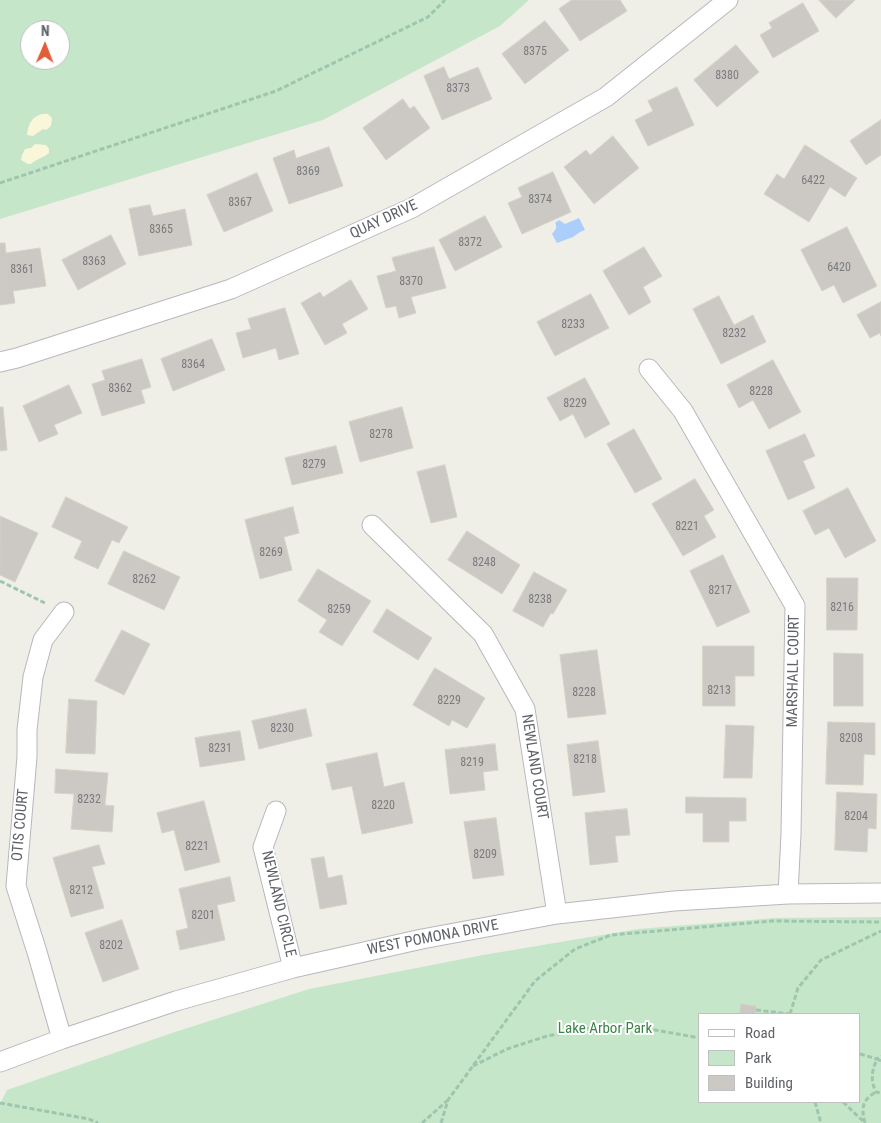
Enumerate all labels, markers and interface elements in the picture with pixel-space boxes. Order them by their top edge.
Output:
north arrow [20,20,70,70]
text: N [41,23,50,39]
house number: 8375 [523,45,547,59]
house number: 8380 [715,69,739,83]
house number: 8373 [446,82,470,96]
house number: 8369 [296,165,320,179]
house number: 6422 [801,174,825,188]
house number: 8374 [528,193,552,207]
house number: 8367 [228,196,252,210]
street label: QUAY DRIVE [347,196,421,244]
house number: 8365 [149,223,173,237]
house number: 8372 [458,236,482,250]
house number: 8363 [82,255,106,269]
house number: 6420 [827,261,851,275]
house number: 8361 [10,263,34,277]
house number: 8370 [399,275,423,289]
house number: 8233 [561,318,585,332]
house number: 8232 [722,327,746,341]
house number: 8364 [181,358,205,372]
house number: 8362 [108,382,132,396]
house number: 8228 [749,385,773,399]
house number: 8229 [563,397,587,411]
house number: 8278 [369,428,393,442]
house number: 8279 [302,458,326,472]
house number: 8221 [675,520,699,534]
house number: 8269 [259,546,283,560]
house number: 8248 [472,556,496,570]
house number: 8262 [132,573,156,587]
house number: 8217 [708,584,732,598]
house number: 8238 [528,593,552,607]
house number: 8216 [830,601,854,615]
house number: 8259 [327,603,351,617]
street label: MARSHALL COURT [784,614,804,728]
house number: 8213 [707,684,731,698]
house number: 8228 [572,686,596,700]
house number: 8229 [437,694,461,708]
street label: NEWLAND COURT [517,713,551,821]
house number: 8230 [270,722,294,736]
house number: 8208 [839,732,863,746]
house number: 8231 [208,742,232,756]
house number: 8218 [573,753,597,767]
house number: 8219 [460,756,484,770]
street label: OTIS COURT [9,788,33,862]
house number: 8232 [77,793,101,807]
house number: 8220 [371,799,395,813]
house number: 8204 [844,810,868,824]
house number: 8221 [185,840,209,854]
house number: 8209 [473,848,497,862]
street label: NEWLAND CIRCLE [257,849,299,959]
house number: 8212 [69,884,93,898]
house number: 8201 [191,909,215,923]
street label: WEST POMONA DRIVE [366,916,500,960]
house number: 8202 [99,939,123,953]
legend [698,1013,861,1103]
park label: Lake Arbor Park [558,1020,652,1038]
text: Road [745,1024,775,1042]
text: Park [745,1049,772,1067]
text: Building [745,1074,793,1092]

